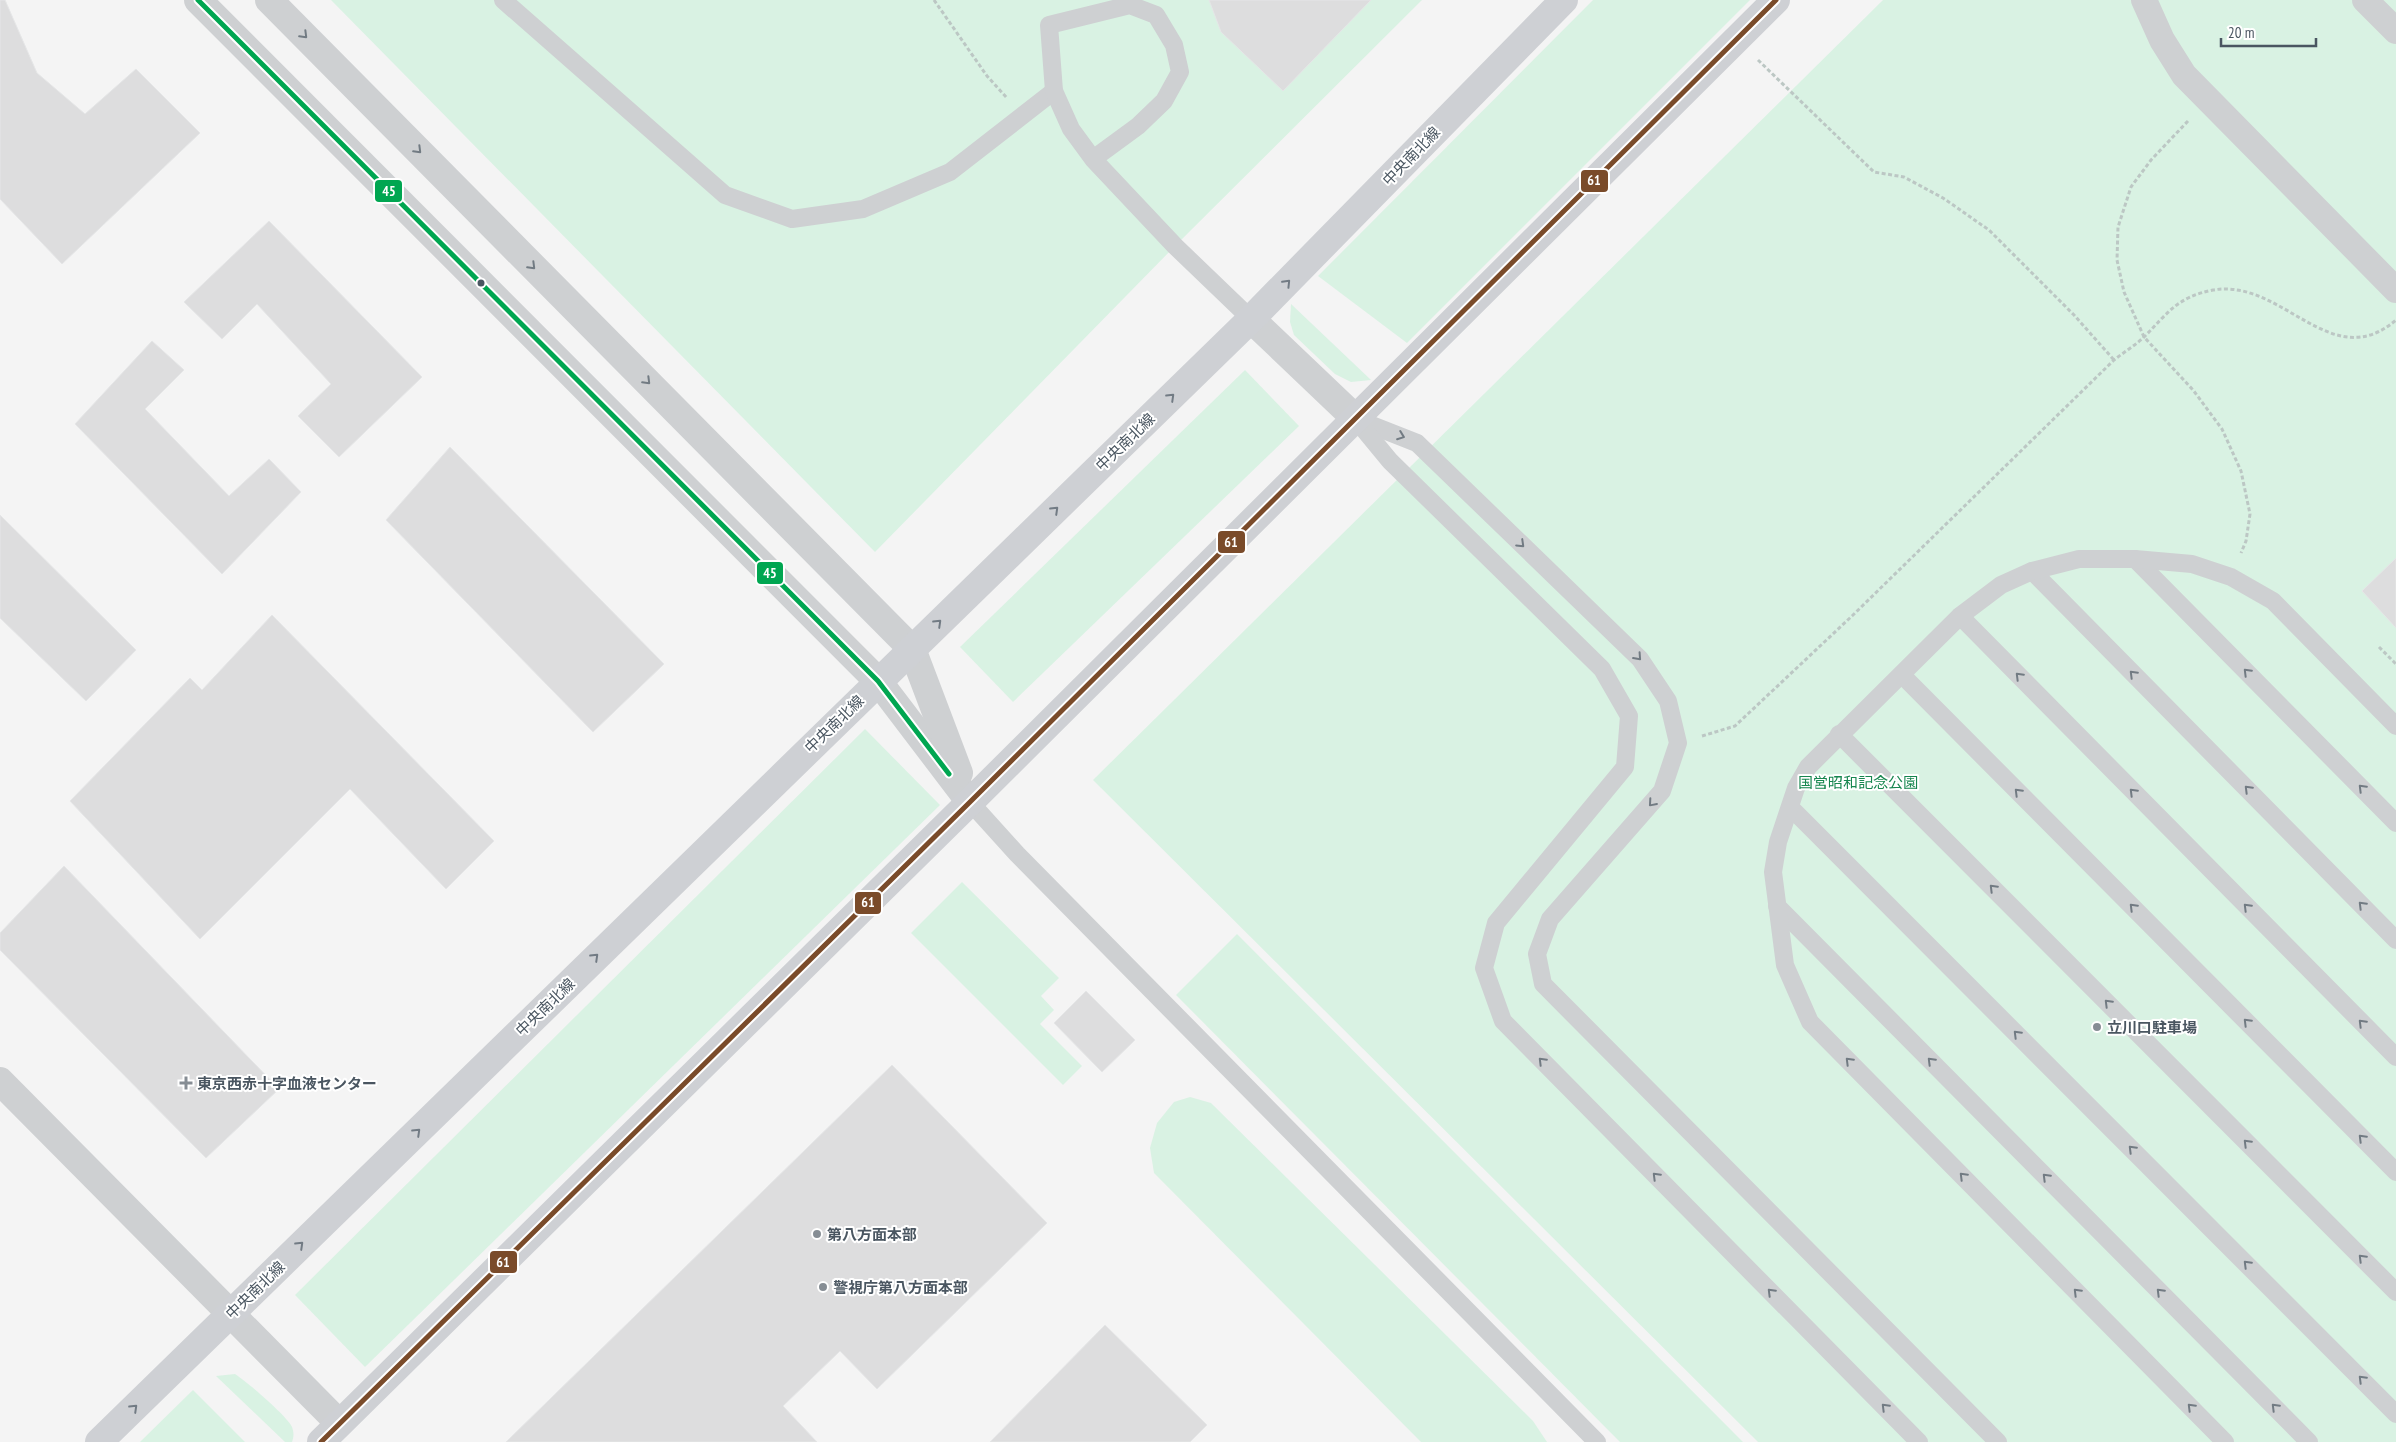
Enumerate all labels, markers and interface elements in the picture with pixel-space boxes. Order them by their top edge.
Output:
scale bar [2221,15,2316,47]
text: 20 m [2228,23,2254,42]
one-way arrow [298,29,307,38]
street label: 中央南北線 [1378,122,1444,190]
one-way arrow [412,144,421,153]
line badge: 61 [1580,169,1609,193]
text: 61 [1587,171,1601,189]
line badge: 45 [374,179,403,203]
text: 45 [382,182,396,200]
one-way arrow [526,260,535,269]
unlabelled marker [476,278,486,288]
one-way arrow [1281,279,1290,288]
one-way arrow [641,375,650,384]
one-way arrow [1166,394,1175,403]
street label: 中央南北線 [1091,409,1159,475]
one-way arrow [1396,430,1405,441]
one-way arrow [1049,507,1058,516]
line badge: 61 [1217,530,1246,554]
text: 61 [1224,533,1238,551]
one-way arrow [1516,538,1525,547]
line badge: 45 [756,561,784,585]
text: 45 [763,564,777,582]
one-way arrow [932,620,941,629]
one-way arrow [1632,652,1641,661]
one-way arrow [2244,669,2253,678]
one-way arrow [2130,671,2139,680]
one-way arrow [2016,673,2025,682]
street label: 中央南北線 [800,691,868,757]
park label: 国営昭和記念公園 [1798,773,1918,792]
one-way arrow [2359,785,2368,794]
one-way arrow [2244,786,2253,795]
one-way arrow [2130,788,2139,797]
one-way arrow [2015,789,2024,798]
one-way arrow [1649,797,1658,806]
one-way arrow [1990,884,1999,893]
line badge: 61 [854,891,882,915]
text: 61 [861,893,875,911]
one-way arrow [2359,902,2368,911]
one-way arrow [2129,904,2138,913]
one-way arrow [2244,904,2253,913]
one-way arrow [590,954,599,963]
street label: 中央南北線 [511,974,579,1040]
one-way arrow [2104,999,2113,1008]
place label: 立川口駐車場 [2107,1018,2197,1037]
one-way arrow [2244,1019,2253,1028]
one-way arrow [2359,1019,2368,1028]
marker: 立川口駐車場 [2091,1021,2103,1033]
one-way arrow [2014,1031,2023,1040]
one-way arrow [1845,1057,1854,1066]
one-way arrow [1539,1058,1548,1067]
one-way arrow [1928,1058,1937,1067]
place label: 東京西赤十字血液センター [197,1074,377,1093]
marker: 東京西赤十字血液センター [179,1076,193,1090]
one-way arrow [411,1129,420,1138]
one-way arrow [2358,1134,2367,1143]
one-way arrow [2244,1139,2253,1148]
one-way arrow [2129,1146,2138,1155]
one-way arrow [1653,1173,1662,1182]
one-way arrow [1960,1173,1969,1182]
one-way arrow [2043,1174,2052,1183]
place label: 第八方面本部 [827,1225,917,1244]
marker: 第八方面本部 [811,1228,823,1240]
one-way arrow [295,1242,304,1251]
line badge: 61 [489,1250,518,1274]
text: 61 [496,1253,510,1271]
one-way arrow [2358,1255,2367,1264]
street label: 中央南北線 [221,1257,289,1323]
one-way arrow [2243,1261,2252,1270]
place label: 警視庁第八方面本部 [833,1278,968,1297]
marker: 警視庁第八方面本部 [817,1281,829,1293]
one-way arrow [1768,1289,1777,1298]
one-way arrow [2074,1289,2083,1298]
one-way arrow [2157,1289,2166,1298]
one-way arrow [2358,1376,2367,1385]
one-way arrow [1882,1404,1891,1413]
one-way arrow [2188,1404,2197,1413]
one-way arrow [2272,1404,2281,1413]
one-way arrow [128,1405,137,1414]

